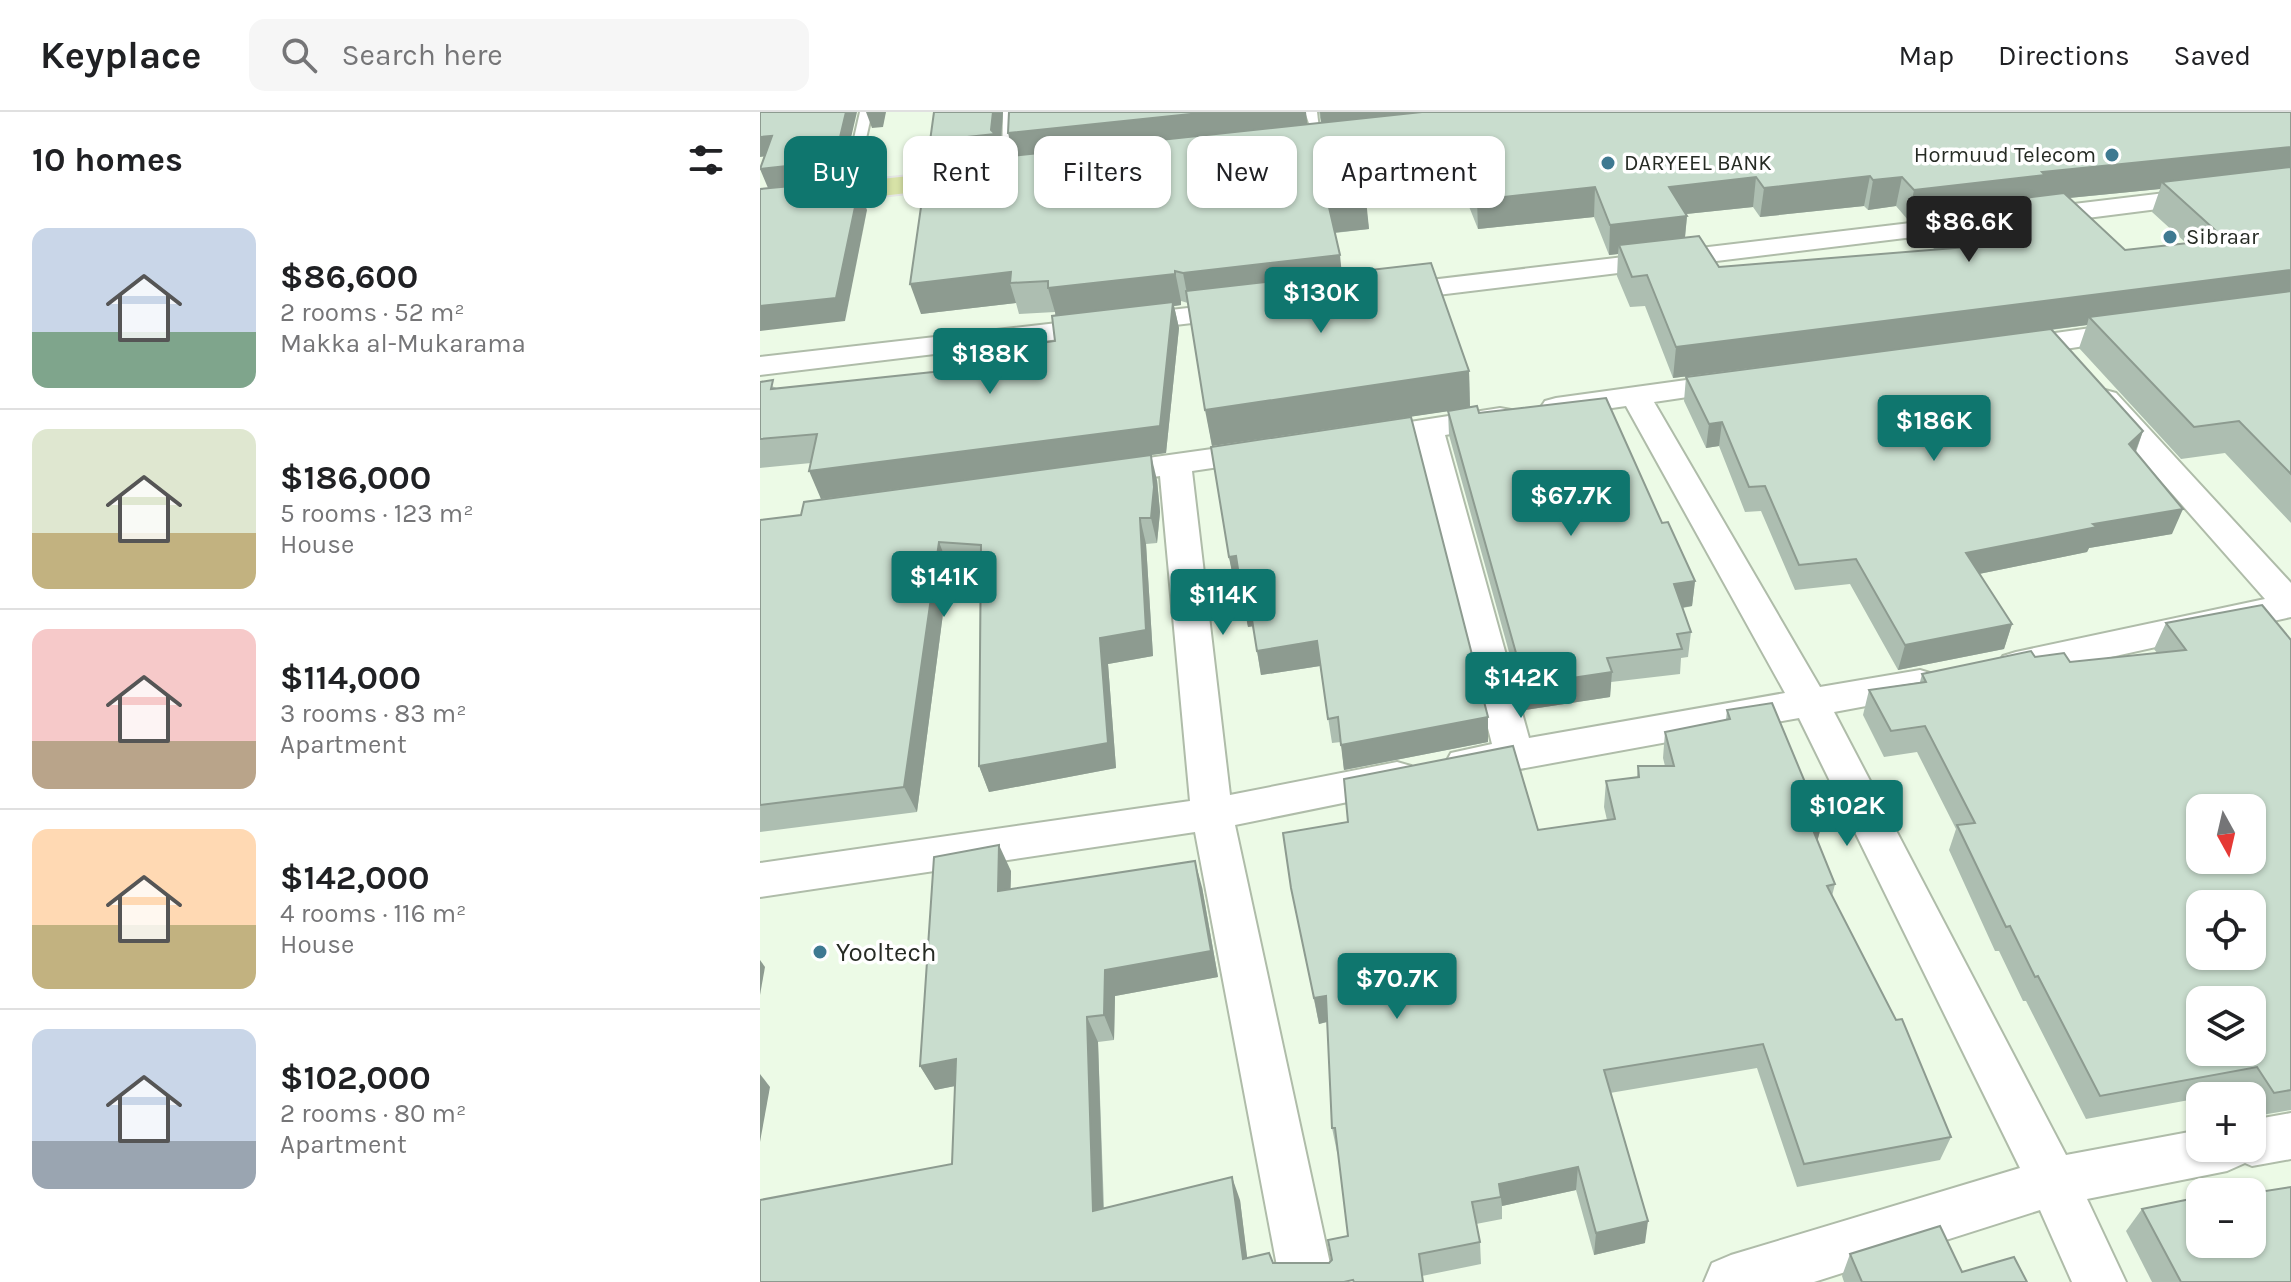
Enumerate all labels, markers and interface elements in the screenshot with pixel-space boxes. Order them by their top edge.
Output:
search box [249,19,809,91]
text: Keyplace [40,33,201,78]
icon: search [277,33,321,77]
text: Search here [341,37,503,73]
text: Map [1899,39,1954,72]
text: Directions [1998,39,2130,72]
text: Saved [2174,39,2251,72]
chip: Buy [784,136,887,208]
chip: Rent [903,136,1018,208]
chip: Filters [1034,136,1171,208]
chip: New [1187,136,1297,208]
chip: Apartment [1313,136,1505,208]
icon: filters [684,138,728,182]
text: 10 homes [32,140,183,180]
place label: Hormuud Telecom [1914,142,2096,168]
marker: Hormuud Telecom [2103,146,2121,164]
place label: DARYEEL BANK [1624,150,1772,176]
marker: DARYEEL BANK [1599,154,1617,172]
pin: $86.6K [1904,196,2034,264]
text: $86.6K [1925,206,2013,237]
place label: Sibraar [2186,224,2259,250]
marker: Sibraar [2161,228,2179,246]
text: $86,600 [280,257,418,297]
icon: home [96,260,192,356]
pin: $130K [1265,267,1377,335]
text: $130K [1283,277,1359,308]
text: 2 rooms · 52 m² [280,297,465,328]
text: Makka al-Mukarama [280,328,526,359]
pin: $188K [934,328,1046,396]
text: $188K [951,338,1029,369]
pin: $186K [1878,395,1990,463]
text: $186K [1896,405,1972,436]
text: $186,000 [280,458,431,498]
icon: home [96,461,192,557]
pin: $67.7K [1506,470,1636,538]
text: $67.7K [1530,480,1612,511]
text: 5 rooms · 123 m² [280,498,474,529]
text: House [280,529,354,560]
pin: $141K [888,551,1000,619]
text: $141K [910,561,978,592]
pin: $114K [1167,569,1279,637]
text: $114K [1189,579,1257,610]
pin: $142K [1465,652,1577,720]
text: $114,000 [280,658,421,698]
icon: home [96,661,192,757]
text: $142K [1483,662,1559,693]
text: 3 rooms · 83 m² [280,698,467,729]
text: Apartment [280,729,407,760]
pin: $102K [1791,780,1903,848]
text: $102K [1809,790,1885,821]
north arrow [2186,794,2266,874]
map controls [2186,794,2266,1258]
text: $142,000 [280,858,429,898]
icon: home [96,861,192,957]
button: locate [2186,890,2266,970]
text: 4 rooms · 116 m² [280,898,467,929]
text: House [280,929,354,960]
place label: Yooltech [836,937,937,968]
marker: Yooltech [811,943,829,961]
pin: $70.7K [1332,953,1462,1021]
text: $70.7K [1356,963,1438,994]
button: layers [2186,986,2266,1066]
text: $102,000 [280,1058,431,1098]
icon: home [96,1061,192,1157]
button: + [2186,1082,2266,1162]
text: 2 rooms · 80 m² [280,1098,466,1129]
text: Apartment [280,1129,407,1160]
button: − [2186,1178,2266,1258]

